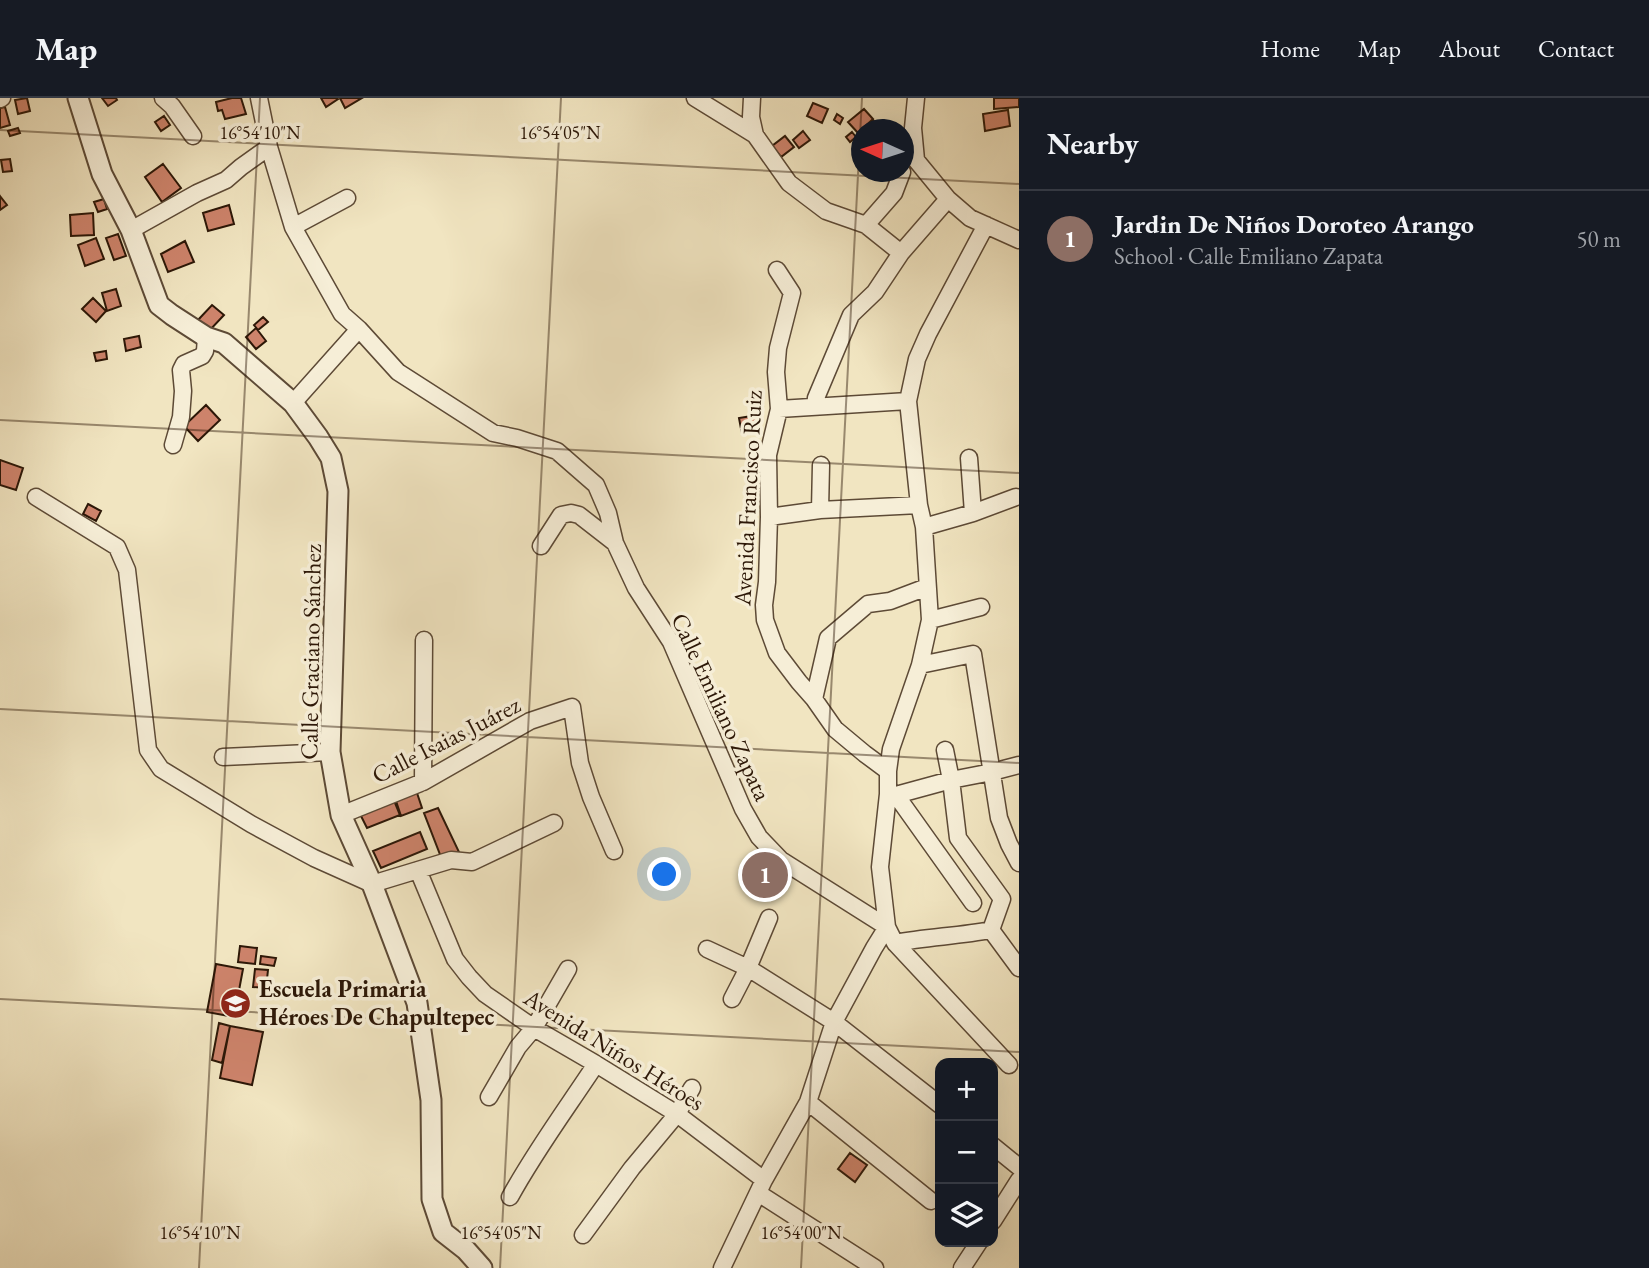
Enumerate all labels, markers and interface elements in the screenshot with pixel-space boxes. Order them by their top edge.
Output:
text: Map [35,27,97,70]
text: Home [1260,33,1320,64]
text: Map [1358,33,1401,64]
text: About [1439,33,1500,64]
text: Contact [1538,33,1614,64]
north arrow [851,119,914,182]
text: 16°54'10"N [220,121,301,144]
text: 16°54'05"N [520,121,601,144]
text: Nearby [1047,124,1139,163]
text: Jardin De Niños Doroteo Arango [1114,207,1474,241]
text: 1 [1064,224,1076,254]
text: 50 m [1576,224,1621,254]
text: School · Calle Emiliano Zapata [1114,241,1383,271]
street label: Avenida Francisco Ruiz [726,389,769,608]
street label: Calle Graciano Sánchez [293,544,328,760]
street label: Calle Emiliano Zapata [664,608,779,806]
street label: Calle Isaias Juárez [366,689,525,790]
pin: 1 [742,849,788,901]
your location [647,857,681,891]
place label: Escuela Primaria Héroes De Chapultepec [259,973,494,1032]
street label: Avenida Niños Héroes [517,981,710,1118]
school or university icon: Escuela Primaria Héroes De Chapultepec [219,986,253,1020]
map controls [935,1058,998,1247]
button: + [935,1058,998,1121]
button: − [935,1121,998,1184]
button: layers [935,1184,998,1247]
text: 16°54'10"N [160,1221,241,1244]
text: 16°54'05"N [461,1221,542,1244]
text: 16°54'00"N [761,1221,842,1244]

